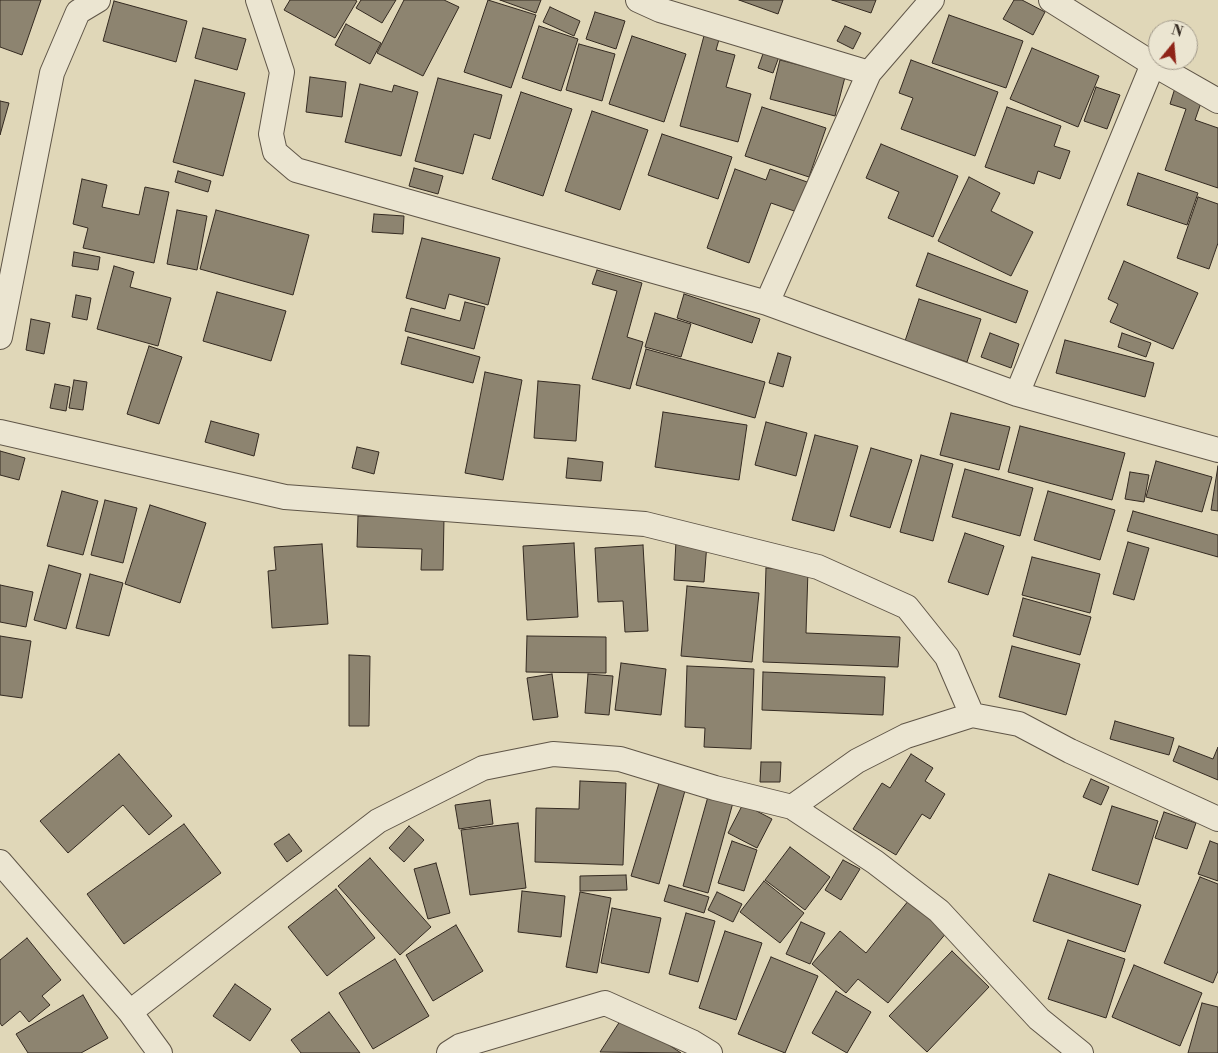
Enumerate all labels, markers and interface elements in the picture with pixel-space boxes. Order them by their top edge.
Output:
north arrow [1148,20,1198,70]
text: N [1169,21,1185,42]

